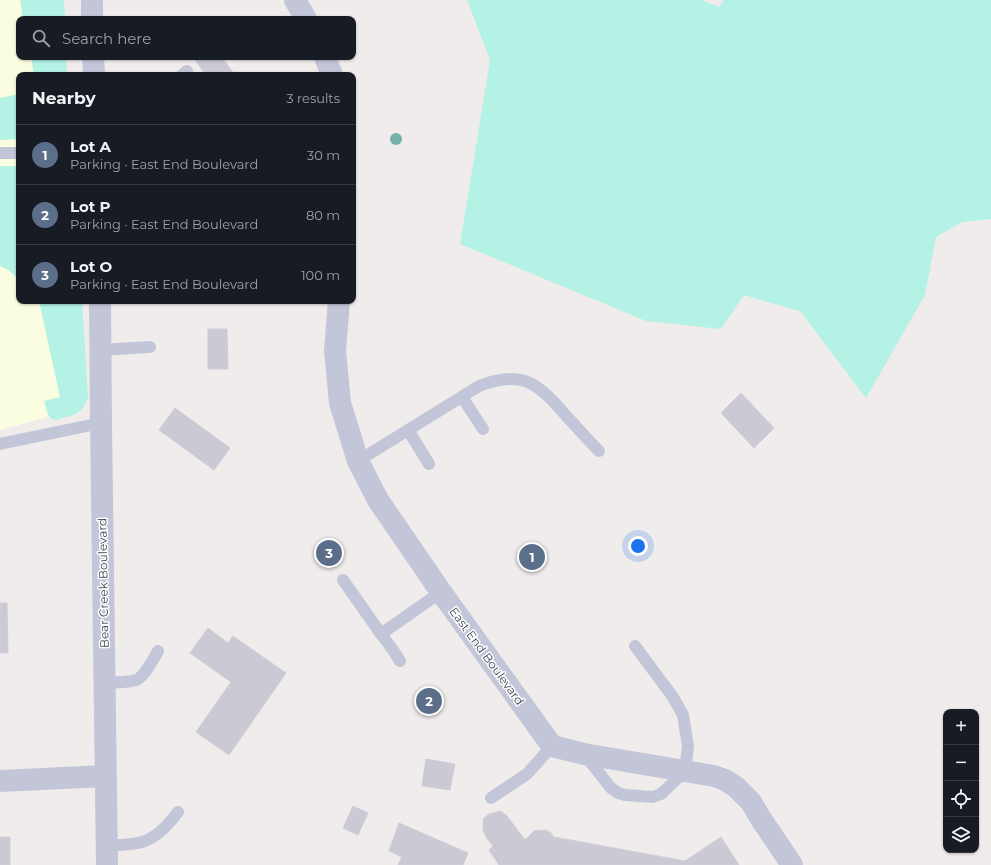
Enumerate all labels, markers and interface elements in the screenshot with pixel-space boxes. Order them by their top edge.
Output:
search box [16,16,356,60]
icon: search [30,27,52,49]
text: Search here [62,29,151,48]
text: Nearby [32,88,96,108]
text: 3 results [286,90,340,106]
text: Lot A [70,137,111,156]
text: 1 [42,147,48,163]
text: 30 m [307,147,340,163]
text: Parking · East End Boulevard [70,156,258,172]
text: Lot P [70,197,111,216]
text: 2 [41,207,49,223]
text: 80 m [306,207,340,223]
text: Parking · East End Boulevard [70,216,258,232]
text: Lot O [70,257,112,276]
text: 3 [41,267,49,283]
text: 100 m [301,267,340,283]
text: Parking · East End Boulevard [70,276,258,292]
street label: Bear Creek Boulevard [94,518,112,648]
your location [628,536,648,556]
pin: 3 [316,538,342,568]
pin: 1 [519,542,545,572]
street label: East End Boulevard [446,604,528,708]
pin: 2 [416,686,442,716]
map controls [943,709,979,853]
button: + [943,709,979,745]
button: − [943,745,979,781]
button: locate [943,781,979,817]
button: layers [943,817,979,853]

